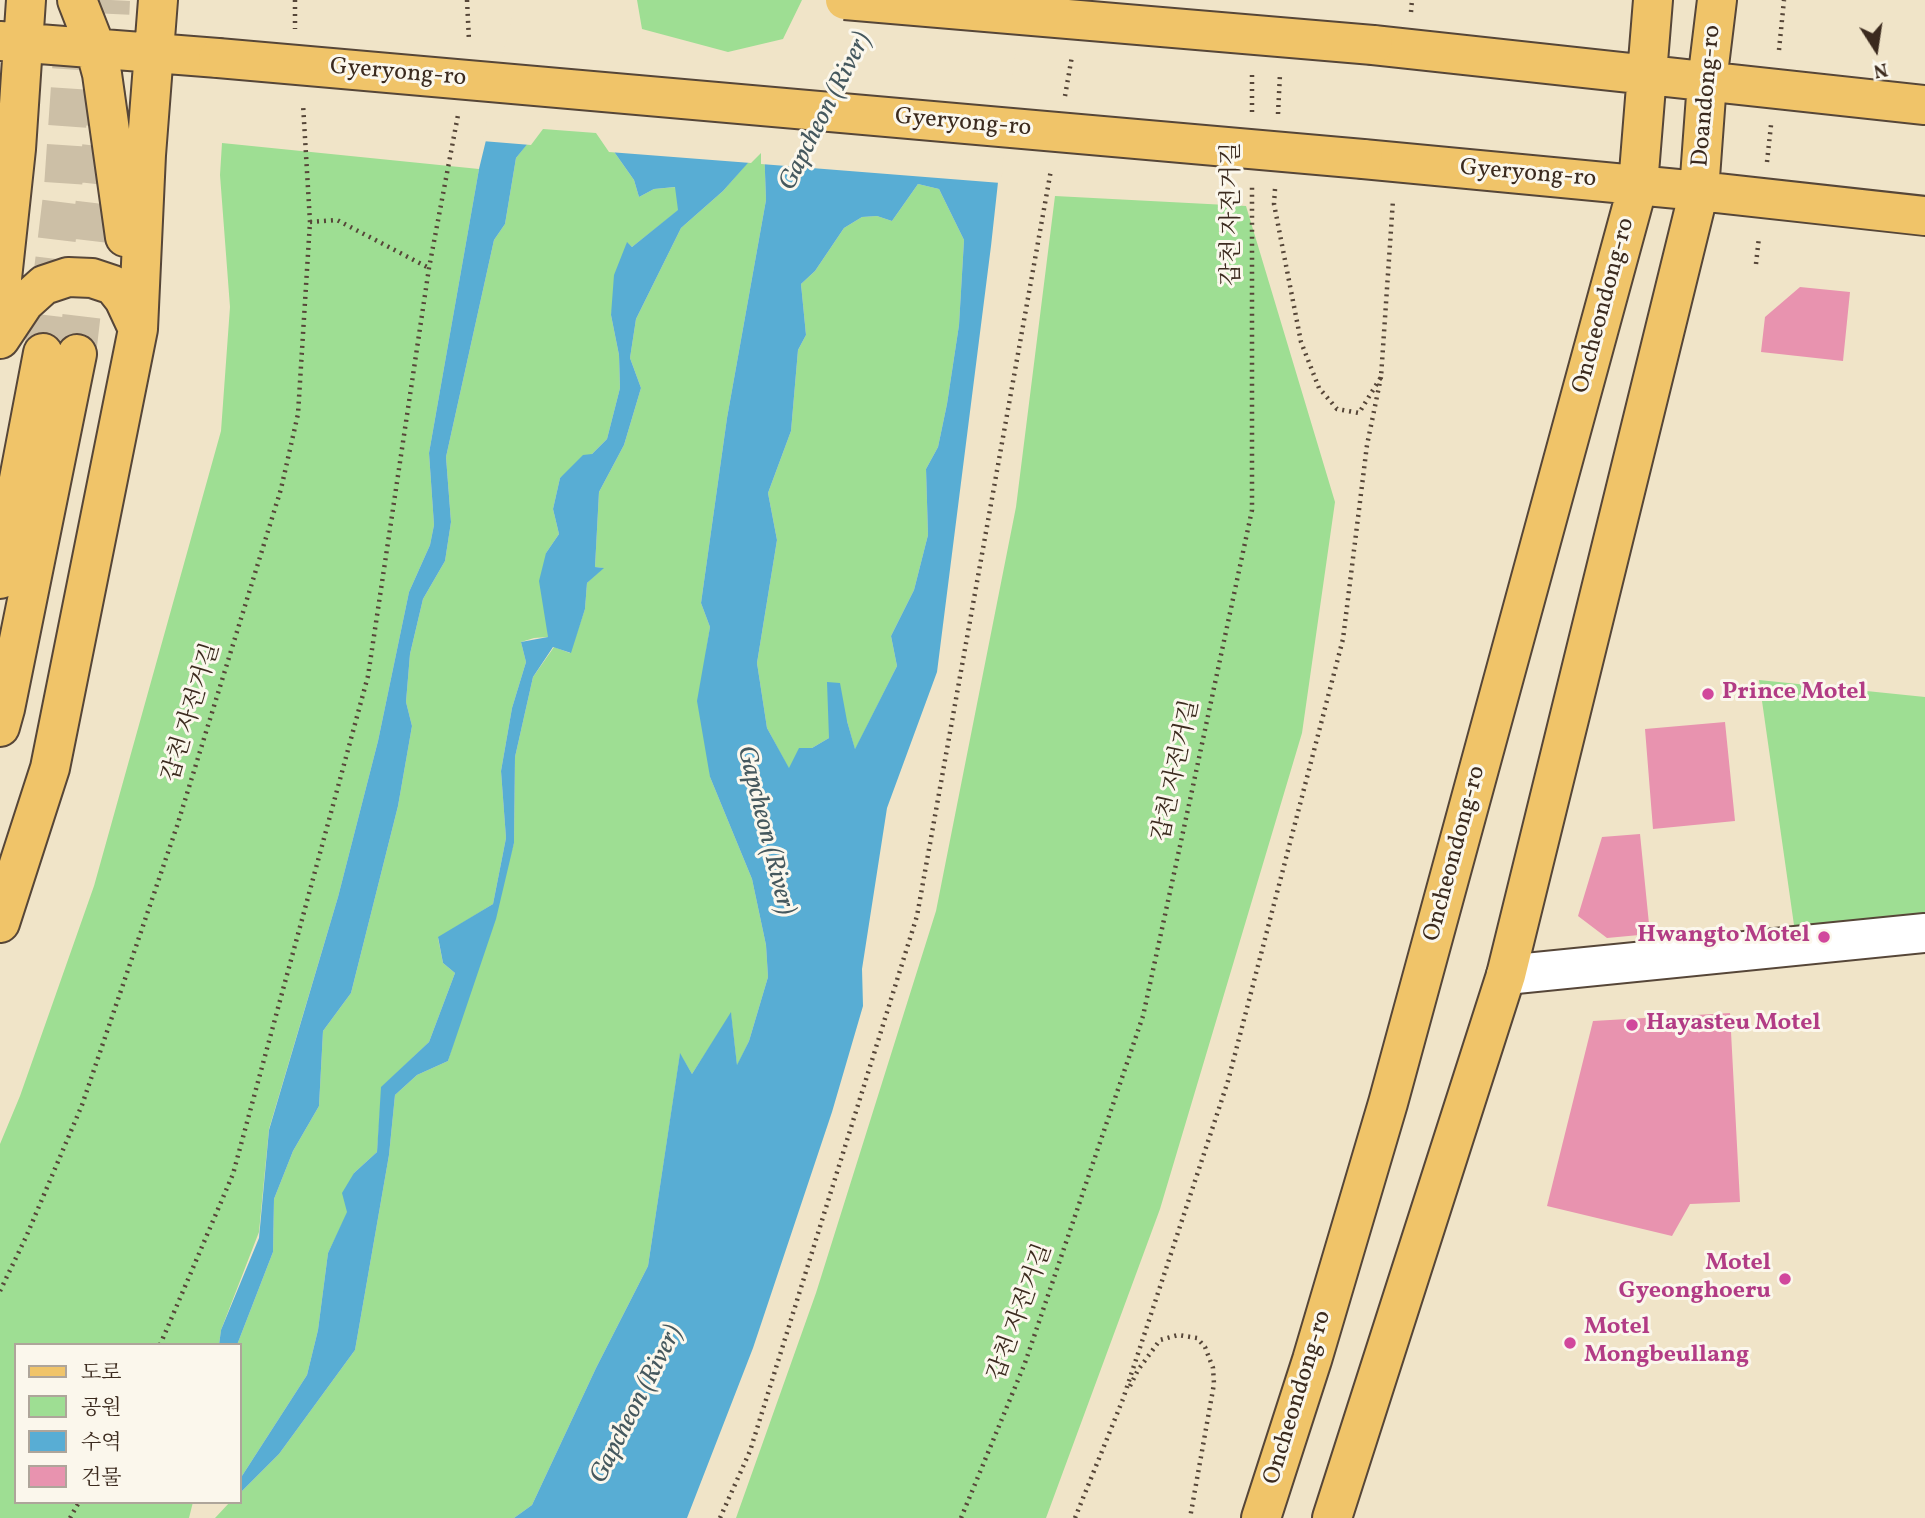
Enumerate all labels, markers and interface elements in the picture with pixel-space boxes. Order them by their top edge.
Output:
north arrow [1841,14,1911,84]
street label: Doandong-ro [1687,24,1729,168]
water label: Gapcheon (River) [774,28,880,196]
street label: Gyeryong-ro [329,54,467,94]
text: N [1871,55,1890,84]
street label: Gyeryong-ro [894,104,1032,144]
street label: 갑천 자전거길 [1220,142,1248,286]
street label: Gyeryong-ro [1459,155,1597,195]
street label: Oncheondong-ro [1568,215,1642,397]
street label: 갑천 자전거길 [158,640,228,786]
place label: Prince Motel [1722,680,1867,708]
marker: Prince Motel [1700,686,1716,702]
street label: 갑천 자전거길 [1149,698,1207,844]
water label: Gapcheon (River) [728,743,800,919]
street label: Oncheondong-ro [1419,763,1493,945]
place label: Hwangto Motel [1637,923,1810,951]
marker: Hwangto Motel [1816,929,1832,945]
place label: Hayasteu Motel [1646,1011,1821,1039]
marker: Hayasteu Motel [1624,1017,1640,1033]
street label: 갑천 자전거길 [984,1240,1060,1386]
place label: Motel Gyeonghoeru [1619,1251,1771,1307]
marker: Motel Gyeonghoeru [1777,1271,1793,1287]
street label: Oncheondong-ro [1259,1307,1339,1489]
place label: Motel Mongbeullang [1584,1315,1749,1371]
water label: Gapcheon (River) [585,1321,691,1489]
marker: Motel Mongbeullang [1562,1335,1578,1351]
legend [14,1343,242,1504]
text: 도로 [81,1359,122,1388]
text: 공원 [81,1394,122,1423]
text: 수역 [81,1429,122,1458]
text: 건물 [81,1464,122,1493]

